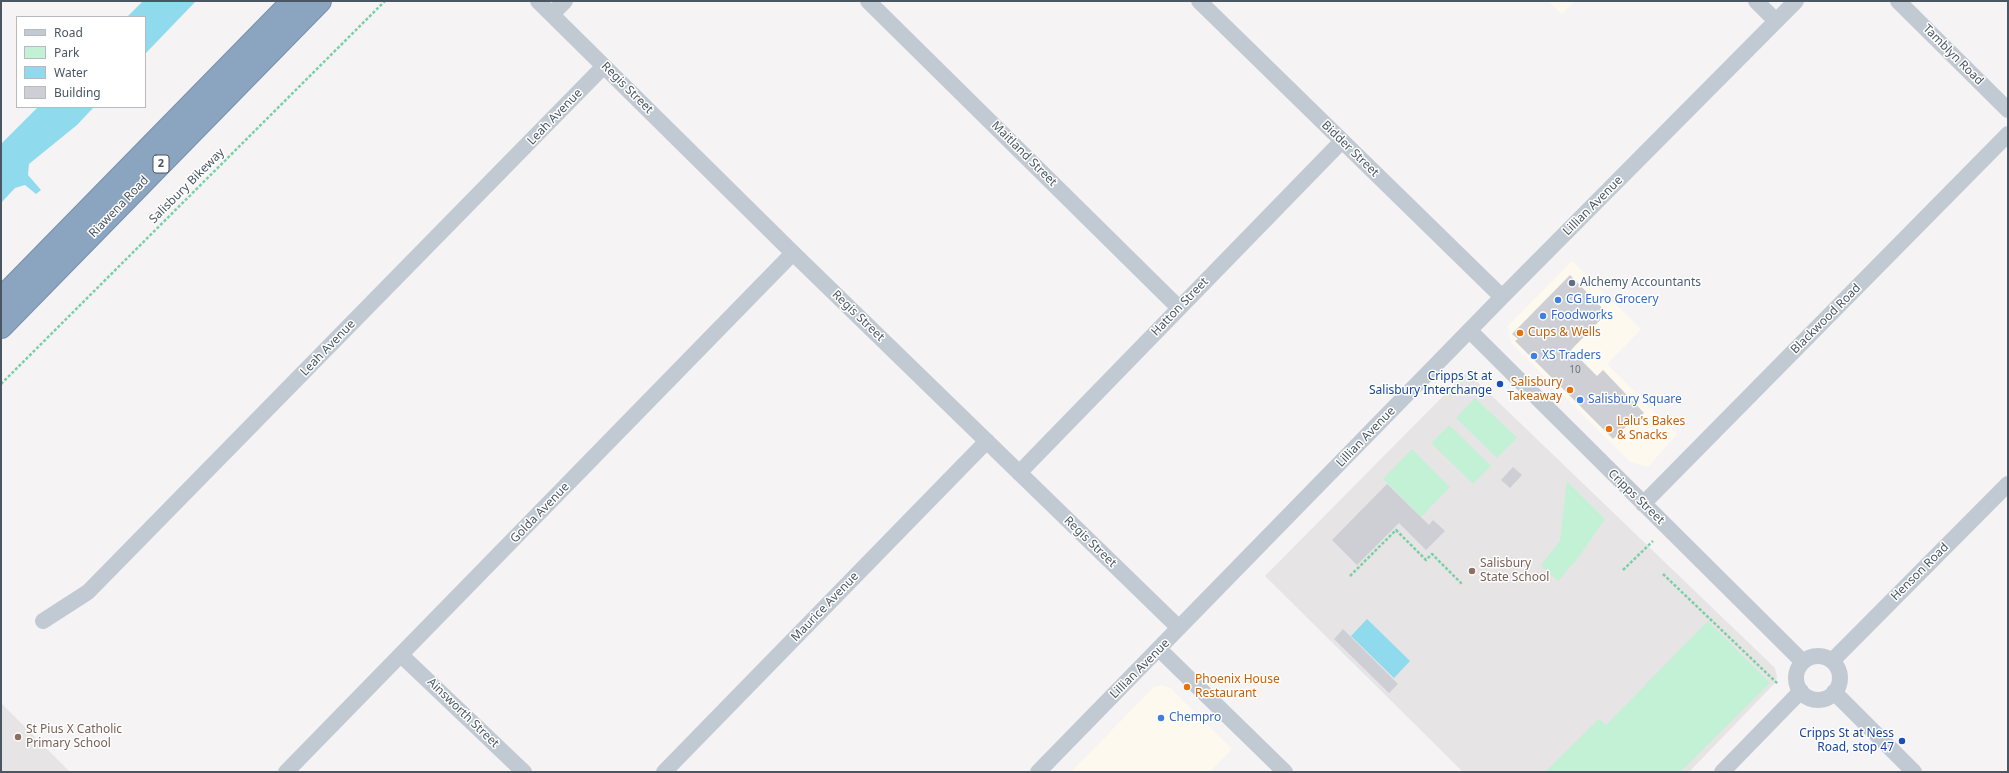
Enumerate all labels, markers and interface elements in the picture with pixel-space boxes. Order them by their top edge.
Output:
legend [16,16,146,108]
street label: Tamblyn Road [1920,22,1986,88]
text: Road [54,24,83,41]
text: Park [54,44,79,61]
street label: Regis Street [598,59,656,117]
text: Water [54,64,88,81]
text: Building [54,84,101,101]
street label: Leah Avenue [525,86,585,148]
street label: Maitland Street [988,118,1060,190]
street label: Bidder Street [1318,118,1382,180]
street label: Salisbury Bikeway [146,145,228,227]
road number: 2 [153,155,169,173]
street label: Riawena Road [86,173,152,241]
street label: Lillian Avenue [1560,173,1626,239]
street label: Hatton Street [1149,275,1211,339]
place label: Alchemy Accountants [1580,276,1701,290]
marker: Alchemy Accountants [1567,278,1577,288]
street label: Blackwood Road [1788,281,1864,357]
street label: Regis Street [829,288,887,344]
place label: CG Euro Grocery [1566,293,1659,307]
marker: CG Euro Grocery [1553,295,1563,305]
place label: Foodworks [1551,309,1613,323]
marker: Foodworks [1538,311,1548,321]
street label: Leah Avenue [298,317,358,379]
place label: Cups & Wells [1528,326,1601,340]
marker: Cups & Wells [1515,328,1525,338]
place label: XS Traders [1542,349,1601,363]
marker: XS Traders [1529,351,1539,361]
house number: 10 [1569,364,1581,376]
place label: Cripps St at Salisbury Interchange [1369,370,1492,398]
place label: Salisbury Takeaway [1507,376,1562,404]
marker: Cripps St at Salisbury Interchange [1495,379,1505,389]
marker: Salisbury Takeaway [1565,385,1575,395]
place label: Salisbury Square [1588,393,1682,407]
marker: Salisbury Square [1575,395,1585,405]
street label: Lillian Avenue [1334,404,1398,470]
place label: Lalu's Bakes & Snacks [1617,415,1685,443]
marker: Lalu's Bakes & Snacks [1604,424,1614,434]
street label: Cripps Street [1605,467,1667,527]
street label: Golda Avenue [508,480,572,546]
street label: Regis Street [1061,514,1119,570]
street label: Henson Road [1888,540,1952,604]
place label: Salisbury State School [1480,557,1549,585]
marker: Salisbury State School [1467,566,1477,576]
street label: Maurice Avenue [788,569,862,645]
street label: Lillian Avenue [1107,636,1173,702]
place label: Phoenix House Restaurant [1195,673,1280,701]
street label: Ainsworth Street [424,675,502,751]
marker: Phoenix House Restaurant [1182,682,1192,692]
place label: Chempro [1169,711,1221,725]
marker: Chempro [1156,713,1166,723]
place label: St Pius X Catholic Primary School [26,723,122,751]
place label: Cripps St at Ness Road, stop 47 [1799,727,1894,755]
marker: St Pius X Catholic Primary School [13,732,23,742]
marker: Cripps St at Ness Road, stop 47 [1897,736,1907,746]

